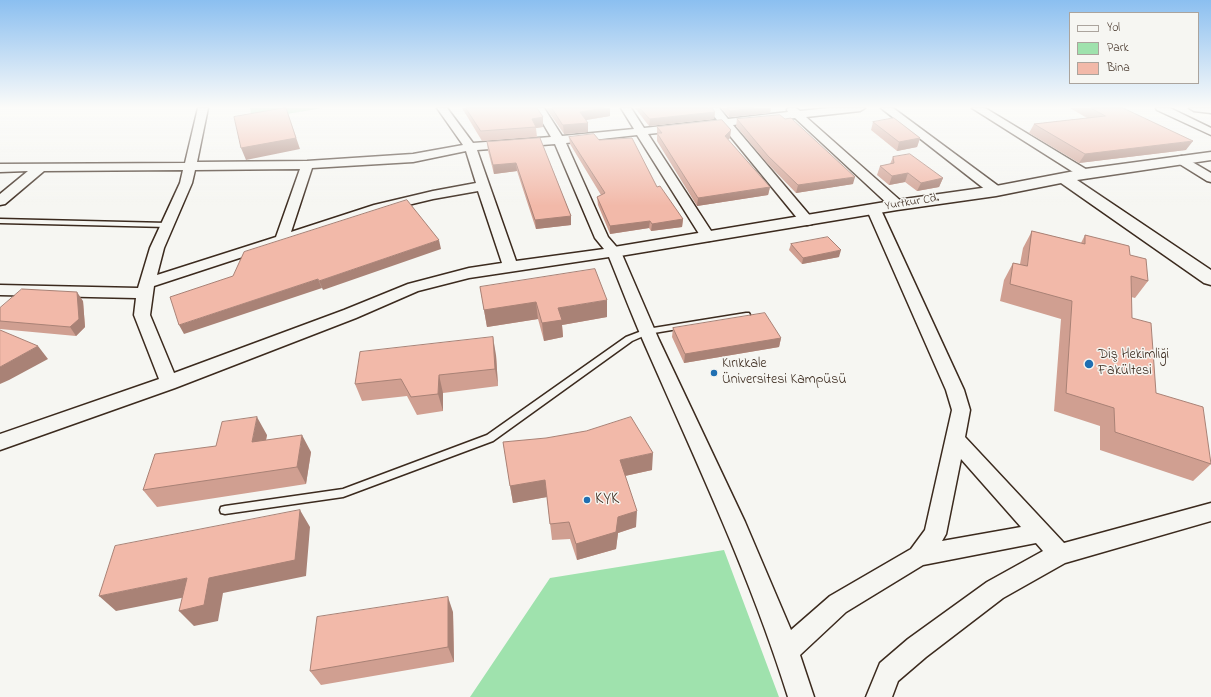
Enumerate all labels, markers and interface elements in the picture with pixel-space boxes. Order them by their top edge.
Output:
legend [1069,12,1199,84]
text: Yol [1107,19,1120,37]
text: Park [1107,39,1129,57]
text: Bina [1107,59,1130,77]
street label: Yurtkur Cd. [884,192,940,214]
place label: Diş Hekimliği Fakültesi [1098,348,1169,380]
place label: Kırıkkale Üniversitesi Kampüsü [722,357,846,390]
marker: Diş Hekimliği Fakültesi [1083,358,1095,370]
marker: Kırıkkale Üniversitesi Kampüsü [709,368,719,378]
place label: KYK [595,490,619,510]
marker: KYK [582,495,592,505]

